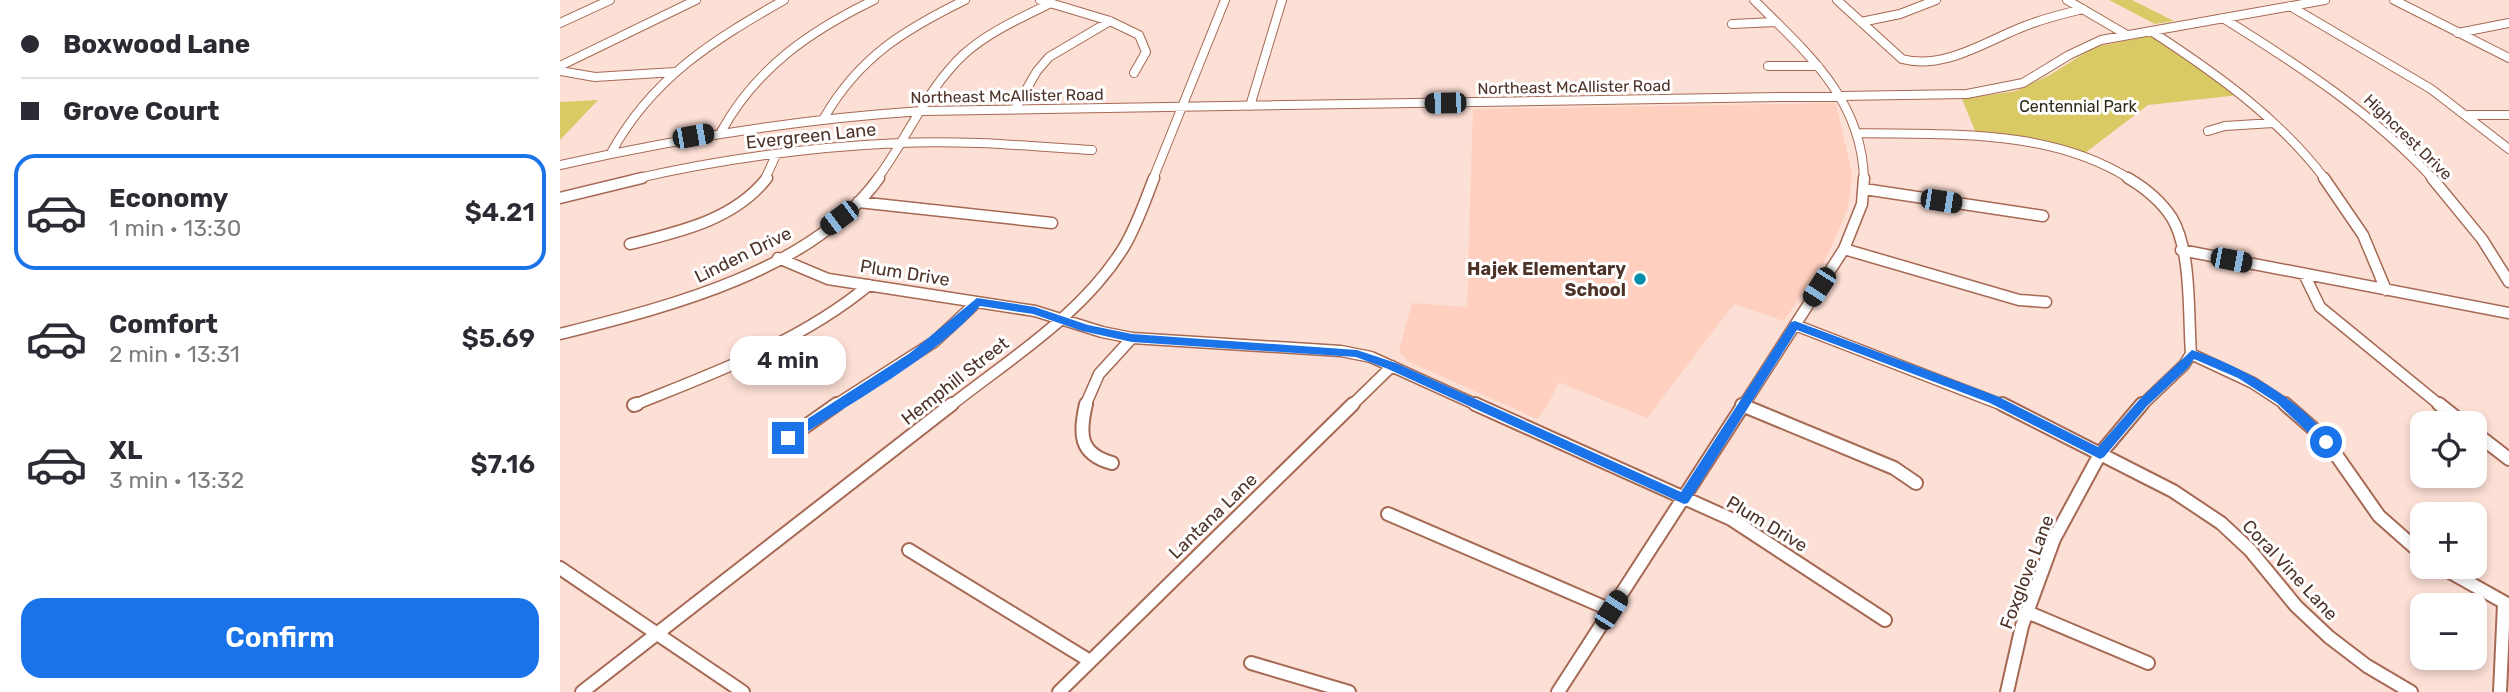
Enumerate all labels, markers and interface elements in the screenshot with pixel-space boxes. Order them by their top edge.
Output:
text: Boxwood Lane [63,29,250,60]
street label: Northeast McAllister Road [1477,76,1671,98]
street label: Northeast McAllister Road [910,85,1104,107]
street label: Highcrest Drive [2360,90,2456,184]
car [1424,92,1467,114]
text: Grove Court [63,96,219,127]
park label: Centennial Park [2019,97,2138,116]
street label: Evergreen Lane [745,118,877,154]
car [671,122,716,150]
icon: car [25,181,88,244]
text: Economy [109,183,228,214]
car [1919,187,1964,215]
text: $4.21 [465,197,535,228]
car [816,197,863,239]
text: 1 min · 13:30 [109,214,241,242]
street label: Linden Drive [691,222,795,288]
car [2209,246,2254,274]
street label: Plum Drive [859,255,951,291]
place label: Hajek Elementary School [1467,258,1626,301]
car [1799,264,1840,310]
marker: Hajek Elementary School [1632,271,1648,287]
icon: car [25,307,88,370]
text: Comfort [109,309,218,340]
text: $5.69 [462,323,535,354]
street label: Hemphill Street [897,332,1013,430]
callout: 4 min [730,336,846,386]
text: 2 min · 13:31 [109,340,240,368]
text: 4 min [757,346,819,374]
map controls [2410,411,2487,670]
button: locate [2410,411,2487,488]
route end [772,422,804,454]
route start [2310,426,2342,458]
icon: car [25,433,88,496]
text: XL [109,435,142,466]
text: $7.16 [470,449,535,480]
text: 3 min · 13:32 [109,466,244,494]
street label: Lantana Lane [1164,468,1262,564]
street label: Plum Drive [1723,491,1811,557]
button: + [2410,502,2487,579]
street label: Foxglove Lane [1995,512,2059,632]
street label: Coral Vine Lane [2238,515,2342,625]
car [1591,587,1632,633]
button: − [2410,593,2487,670]
button: Confirm [21,598,539,678]

